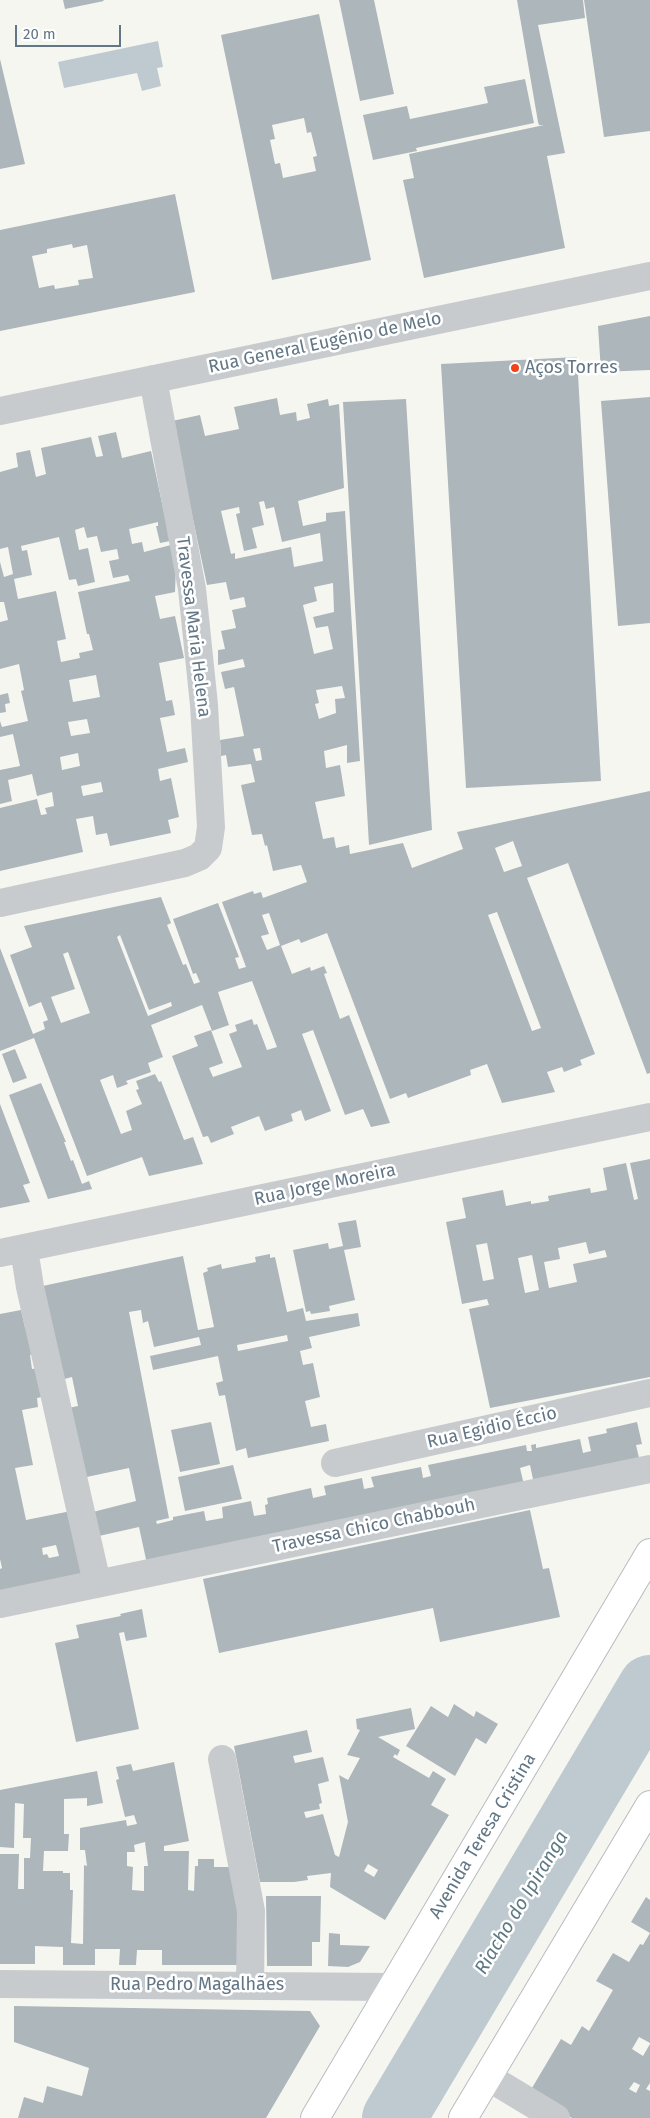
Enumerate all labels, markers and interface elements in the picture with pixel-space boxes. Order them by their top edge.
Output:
scale bar [18,15,124,47]
text: 20 m [23,25,56,43]
street label: Rua General Eugênio de Melo [206,308,444,378]
place label: Aços Torres [525,357,618,379]
marker: Aços Torres [509,362,521,374]
street label: Travessa Maria Helena [171,535,215,719]
street label: Rua Jorge Moreira [252,1159,398,1211]
street label: Rua Egidio Éccio [425,1403,559,1453]
street label: Travessa Chico Chabbouh [271,1494,477,1558]
street label: Avenida Teresa Cristina [425,1749,541,1923]
water label: Riacho do Ipiranga [470,1827,574,1979]
street label: Rua Pedro Magalhães [110,1974,284,1996]

